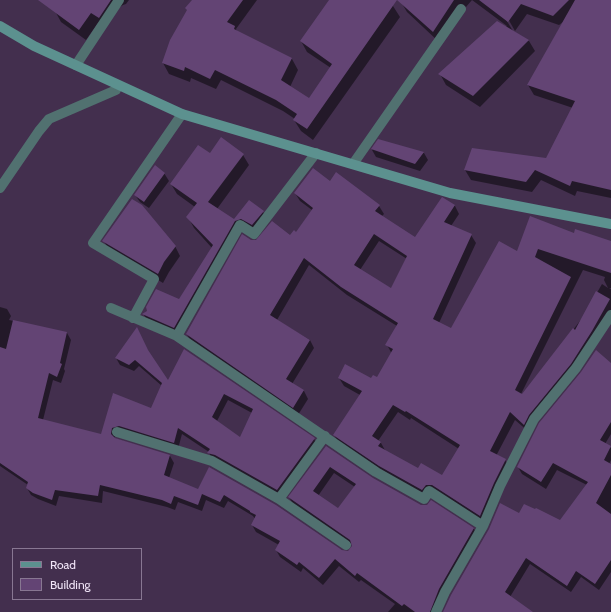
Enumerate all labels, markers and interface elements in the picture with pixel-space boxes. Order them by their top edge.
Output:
legend [12,548,142,600]
text: Road [50,557,76,572]
text: Building [50,577,91,592]

